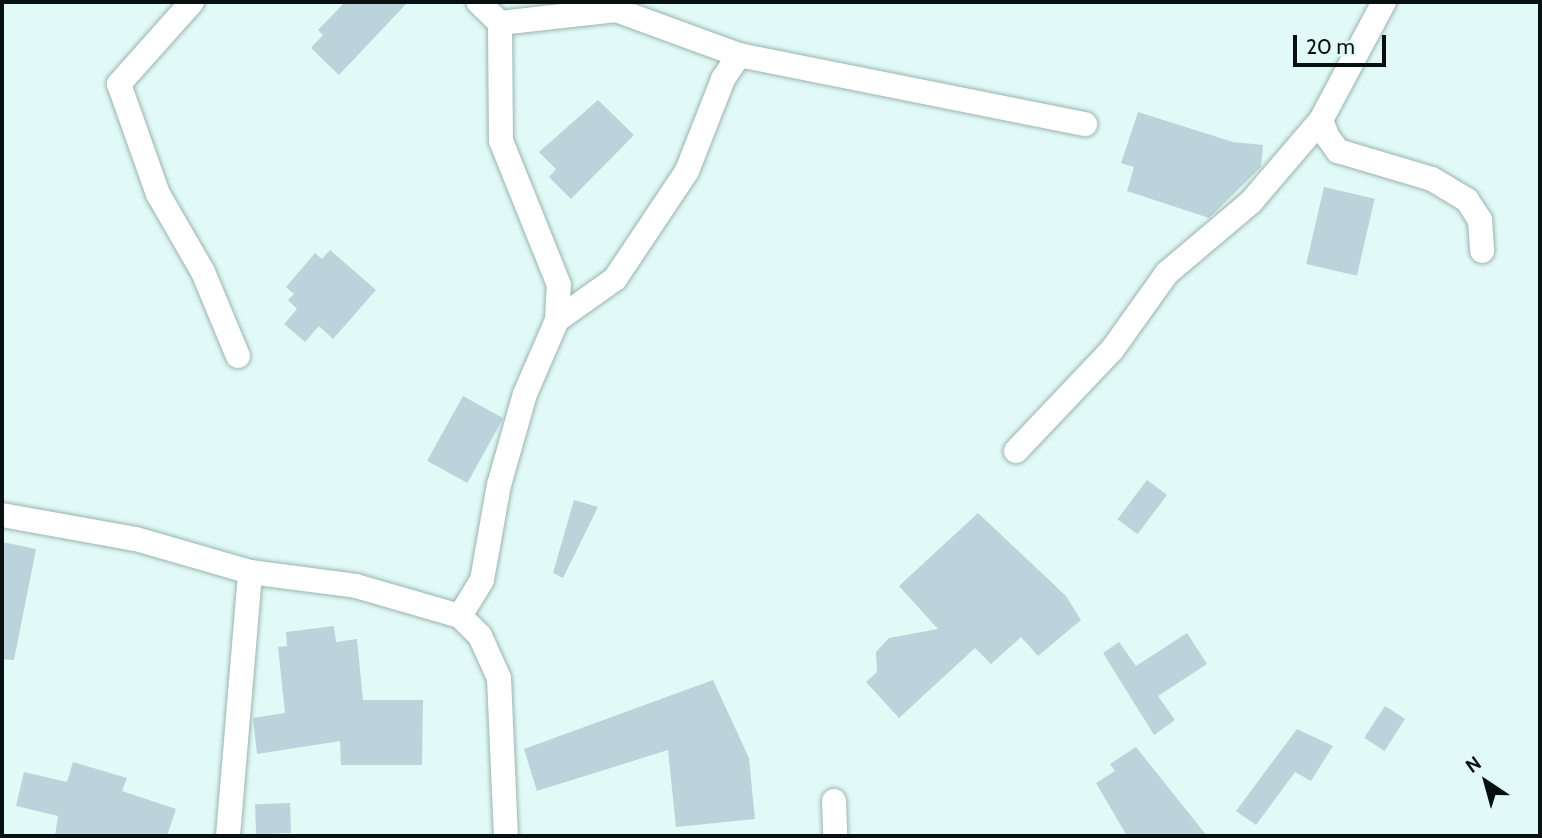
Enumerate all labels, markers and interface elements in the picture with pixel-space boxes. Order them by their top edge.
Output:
scale bar [1297,21,1390,65]
text: 20 m [1306,34,1355,59]
north arrow [1451,747,1521,817]
text: N [1461,751,1486,778]

